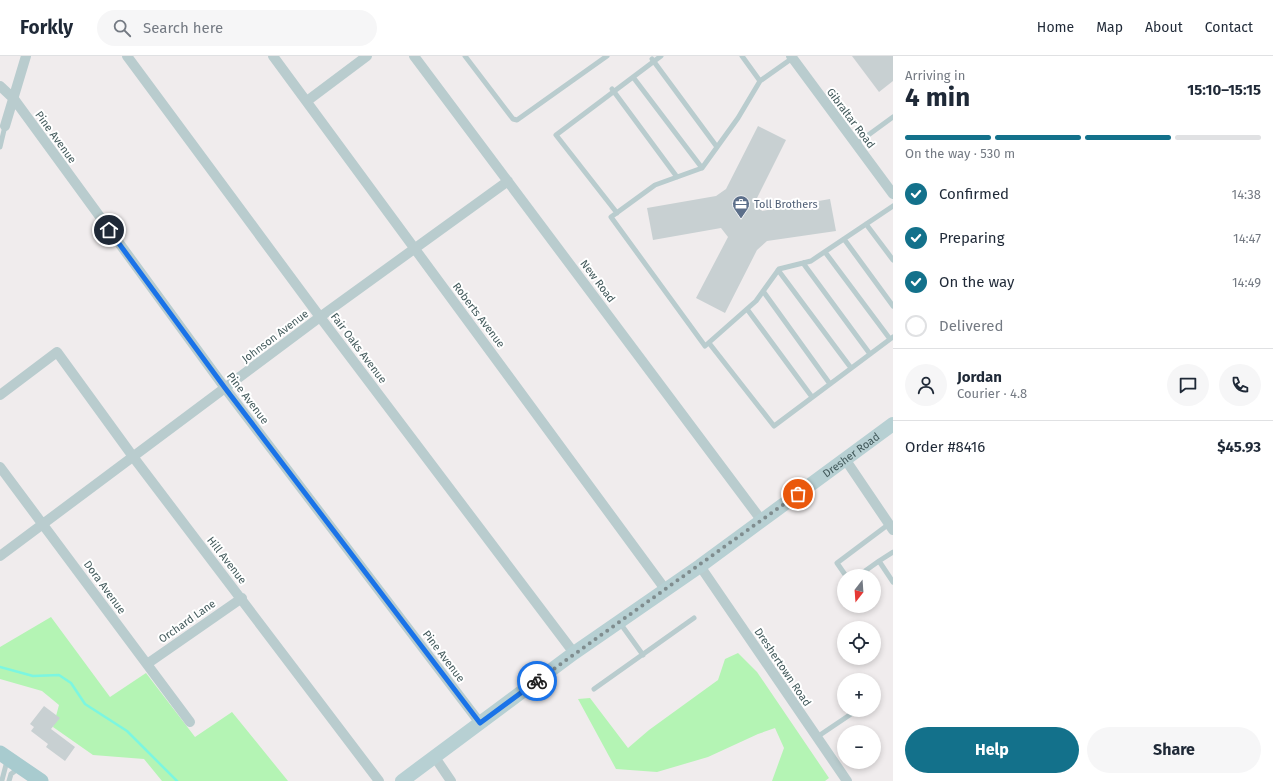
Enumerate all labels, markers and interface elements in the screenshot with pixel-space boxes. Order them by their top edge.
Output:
search box [97,10,377,46]
text: Forkly [20,16,73,39]
icon: search [111,17,133,39]
text: Search here [143,19,223,37]
text: Home [1037,19,1074,36]
text: Map [1096,19,1123,36]
text: About [1145,19,1183,36]
text: Contact [1205,19,1253,36]
text: Arriving in [905,68,965,83]
text: 15:10–15:15 [1187,81,1261,99]
text: 4 min [905,82,970,113]
street label: Gibraltar Road [824,86,877,151]
street label: Pine Avenue [32,109,79,166]
text: On the way · 530 m [905,146,1015,161]
icon: check [905,183,927,205]
text: Confirmed [939,185,1009,203]
text: 14:38 [1232,187,1261,202]
office icon: Toll Brothers [731,194,751,219]
place label: Toll Brothers [754,198,818,211]
pin [92,213,126,247]
icon: home [98,219,120,241]
icon: check [905,227,927,249]
text: Preparing [939,229,1004,247]
text: 14:47 [1233,231,1261,246]
street label: New Road [577,258,618,305]
icon: check [905,271,927,293]
text: On the way [939,273,1014,291]
text: 14:49 [1232,275,1261,290]
street label: Roberts Avenue [450,280,507,350]
street label: Johnson Avenue [239,307,311,366]
street label: Fair Oaks Avenue [328,311,389,386]
text: Delivered [939,317,1003,335]
button: person [905,364,947,406]
button: chat [1167,364,1209,406]
button: phone [1219,364,1261,406]
text: Jordan [957,368,1002,386]
street label: Pine Avenue [224,370,271,427]
text: Courier · 4.8 [957,386,1027,401]
street label: Dresher Road [820,430,882,480]
text: Order #8416 [905,438,985,456]
text: $45.93 [1217,438,1261,456]
pin [781,477,815,511]
icon: bag [787,483,809,505]
street label: Hill Avenue [204,534,249,587]
street label: Dora Avenue [81,558,128,617]
north arrow [837,569,881,613]
map controls [837,569,881,769]
street label: Orchard Lane [156,597,218,646]
button: locate [837,621,881,665]
street label: Dreshertown Road [752,626,814,709]
street label: Pine Avenue [420,628,467,685]
courier [517,661,557,701]
icon: bike [526,670,548,692]
button: + [837,673,881,717]
button: − [837,725,881,769]
button: Help [905,727,1079,773]
button: Share [1087,727,1261,773]

